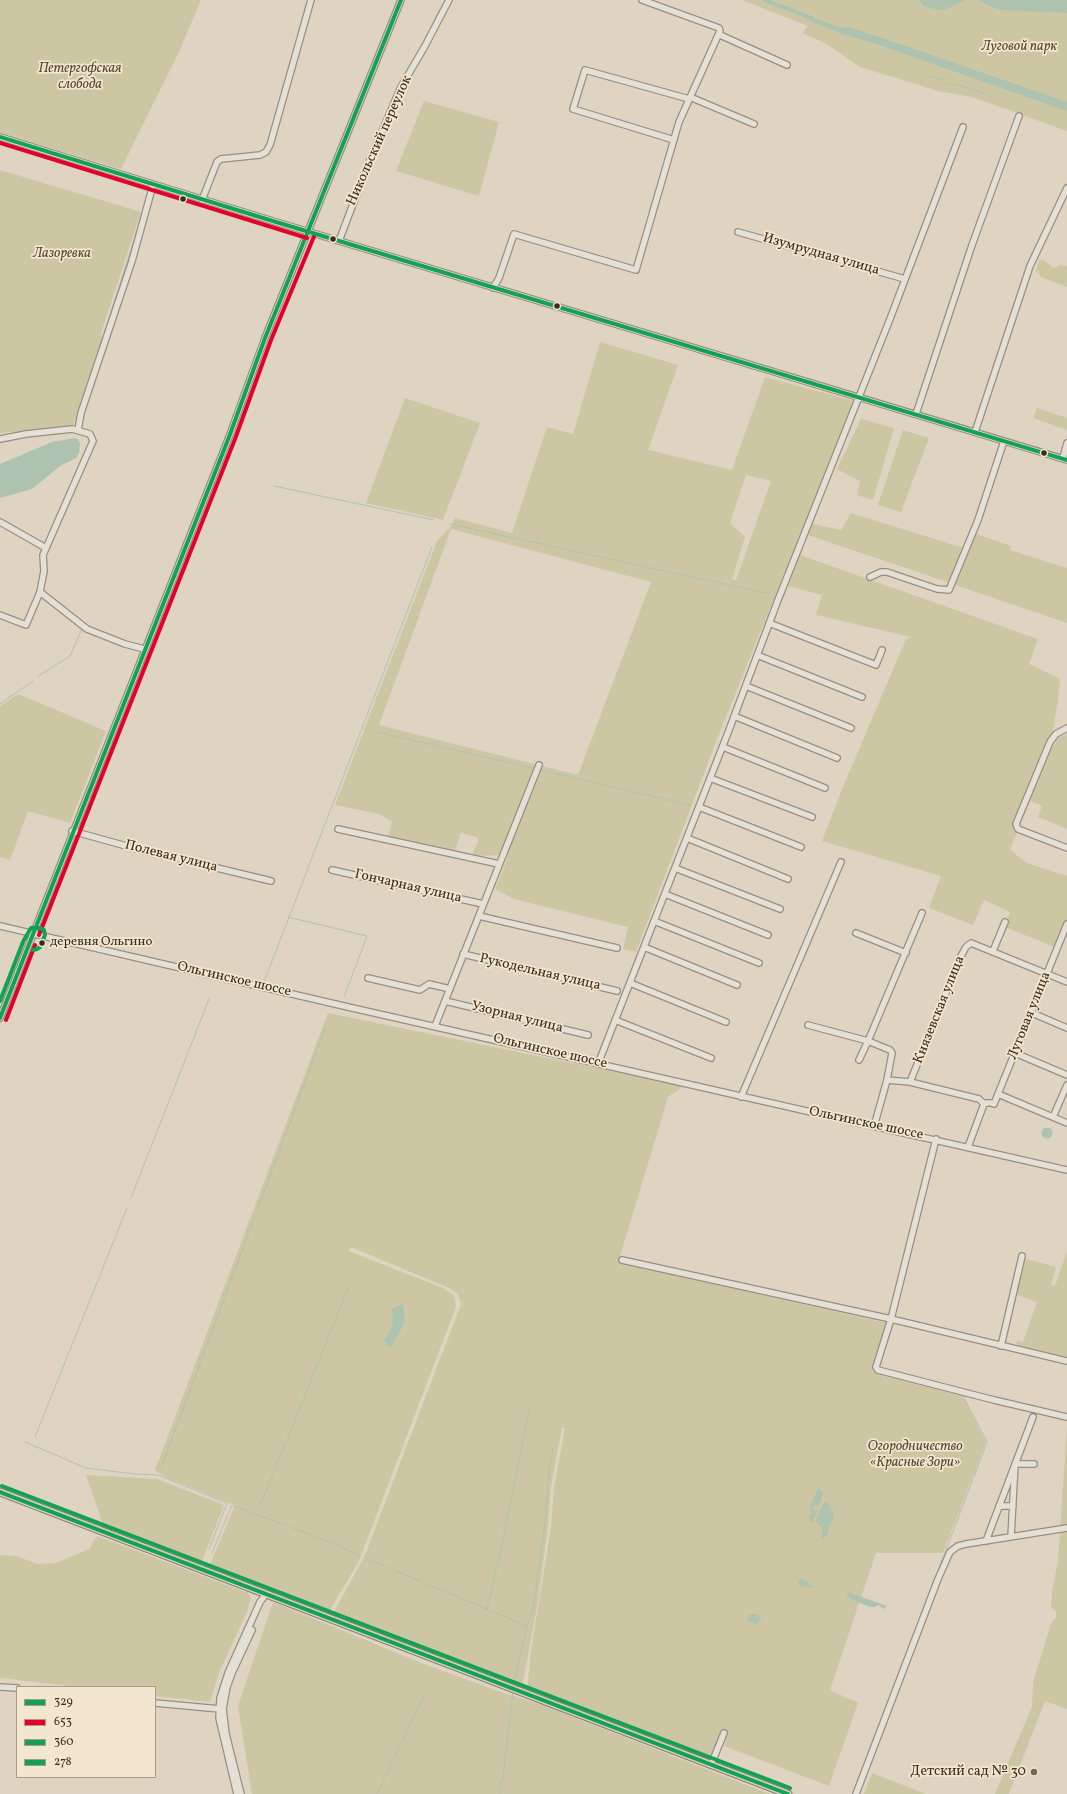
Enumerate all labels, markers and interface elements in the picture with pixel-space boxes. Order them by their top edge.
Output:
park label: Луговой парк [981,39,1057,55]
park label: Петергофская слобода [38,61,122,94]
street label: Никольский переулок [344,73,416,209]
unlabelled marker [178,194,188,204]
street label: Изумрудная улица [761,230,881,280]
unlabelled marker [328,234,338,244]
park label: Лазоревка [33,246,91,262]
unlabelled marker [552,301,562,311]
unlabelled marker [1039,448,1049,458]
street label: Полевая улица [123,837,219,877]
street label: Гончарная улица [353,866,463,908]
place label: деревня Ольгино [50,935,152,951]
marker: деревня Ольгино [37,938,47,948]
street label: Рукодельная улица [478,951,602,995]
street label: Князевская улица [911,954,969,1066]
street label: Ольгинское шоссе [175,959,293,1001]
street label: Луговая улица [1005,970,1055,1062]
street label: Узорная улица [469,998,565,1038]
street label: Ольгинское шоссе [491,1031,609,1073]
street label: Ольгинское шоссе [807,1104,925,1144]
park label: Огородничество «Красные Зори» [867,1439,963,1472]
legend [16,1686,156,1778]
text: 329 [54,1694,73,1710]
text: 653 [54,1714,72,1730]
text: 360 [54,1734,73,1750]
text: 278 [54,1754,72,1770]
place label: Детский сад № 30 [910,1764,1026,1780]
marker: Детский сад № 30 [1029,1767,1039,1777]

